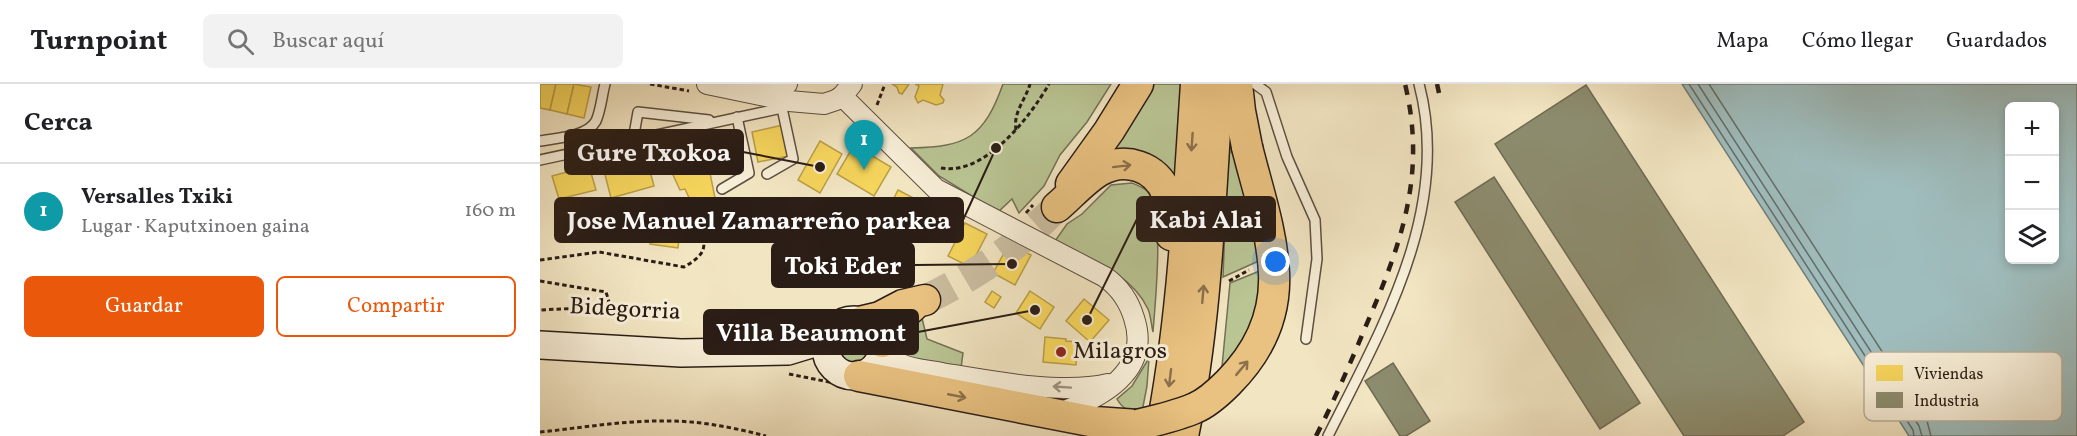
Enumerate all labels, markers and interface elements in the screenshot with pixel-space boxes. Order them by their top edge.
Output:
search box [203,14,623,68]
text: Turnpoint [30,22,167,61]
icon: search [224,25,257,58]
text: Buscar aquí [272,26,384,57]
text: Mapa [1716,27,1769,56]
text: Cómo llegar [1802,27,1913,56]
text: Guardados [1946,27,2047,56]
map controls [2005,102,2059,264]
button: + [2005,102,2059,156]
text: Cerca [24,105,93,141]
pin: 1 [844,120,884,170]
callout: Gure Txokoa [565,130,743,174]
one-way arrow [1186,132,1197,152]
text: Gure Txokoa [577,136,731,172]
button: − [2005,156,2059,210]
one-way arrow [1112,160,1131,171]
text: Versalles Txiki [81,182,233,213]
text: 1 [39,197,48,225]
text: 160 m [464,197,516,225]
callout: Kabi Alai [1137,197,1275,241]
callout: Jose Manuel Zamarreño parkea [555,198,963,242]
text: Kabi Alai [1149,203,1263,239]
text: Jose Manuel Zamarreño parkea [566,204,951,240]
button: layers [2005,210,2059,264]
text: Lugar · Kaputxinoen gaina [81,213,310,241]
callout: Toki Eder [772,243,914,287]
your location [1261,247,1290,276]
text: Toki Eder [784,249,902,285]
button: Guardar [24,276,264,337]
button: Compartir [276,276,516,337]
one-way arrow [1198,284,1209,304]
street label: Bidegorria [568,290,682,330]
callout: Villa Beaumont [704,310,918,354]
text: Villa Beaumont [716,316,906,352]
place label: Milagros [1073,335,1167,369]
marker: Milagros [1054,345,1068,359]
legend [1864,352,2062,421]
one-way arrow [1235,361,1249,376]
text: Viviendas [1914,364,1983,386]
one-way arrow [1165,368,1176,388]
one-way arrow [1052,382,1072,393]
one-way arrow [948,390,967,402]
text: Industria [1914,391,1979,413]

